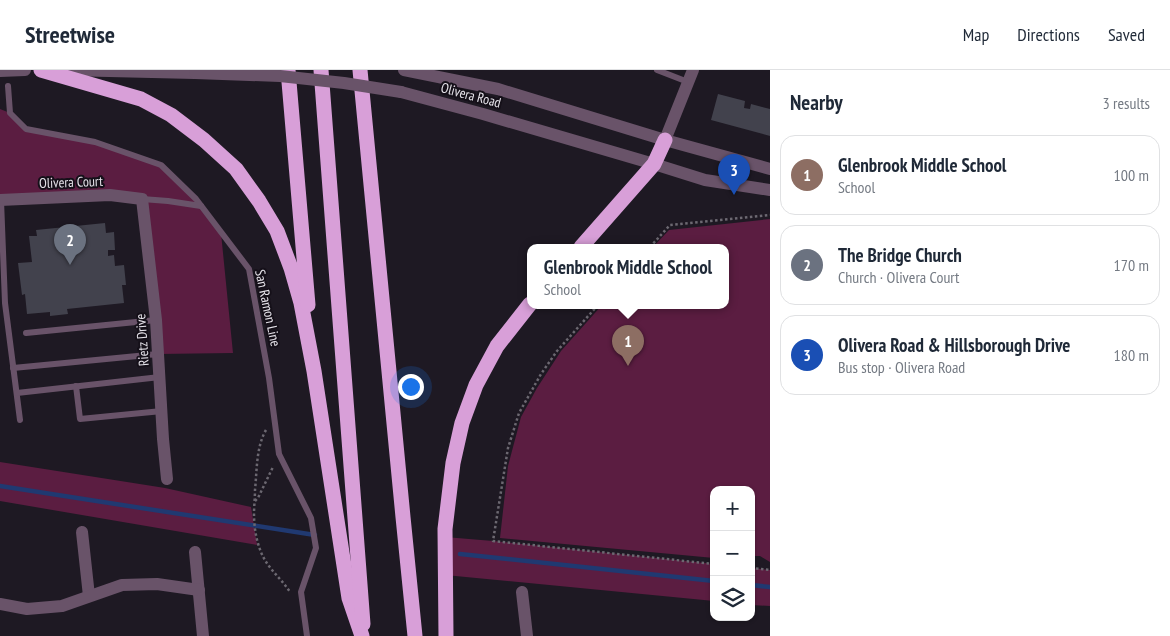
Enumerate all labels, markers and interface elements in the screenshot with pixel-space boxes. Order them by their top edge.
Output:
text: Streetwise [25,19,115,50]
text: Map [963,23,989,46]
text: Directions [1017,23,1080,46]
text: Saved [1108,23,1145,46]
street label: Olivera Road [439,78,503,112]
text: Nearby [790,89,843,116]
text: 3 results [1103,93,1150,113]
text: Glenbrook Middle School [838,153,1006,177]
pin: 3 [718,154,750,195]
text: 1 [803,165,811,185]
text: 100 m [1114,165,1149,185]
street label: Olivera Court [39,172,103,192]
text: School [838,177,875,197]
pin: 2 [54,224,86,265]
text: The Bridge Church [838,243,962,267]
popup [527,244,729,309]
text: Glenbrook Middle School [544,255,712,279]
text: 2 [803,255,811,275]
text: 170 m [1114,255,1149,275]
text: Church · Olivera Court [838,267,960,287]
street label: San Ramon Line [251,268,285,348]
text: School [544,279,581,299]
street label: Rietz Drive [131,313,153,367]
pin: 1 [612,325,644,366]
text: Olivera Road & Hillsborough Drive [838,333,1071,357]
text: 3 [803,345,811,365]
text: 180 m [1114,345,1149,365]
text: Bus stop · Olivera Road [838,357,965,377]
your location [398,374,424,400]
map controls [710,486,755,621]
button: + [710,486,755,531]
button: − [710,531,755,576]
button: layers [710,576,755,621]

